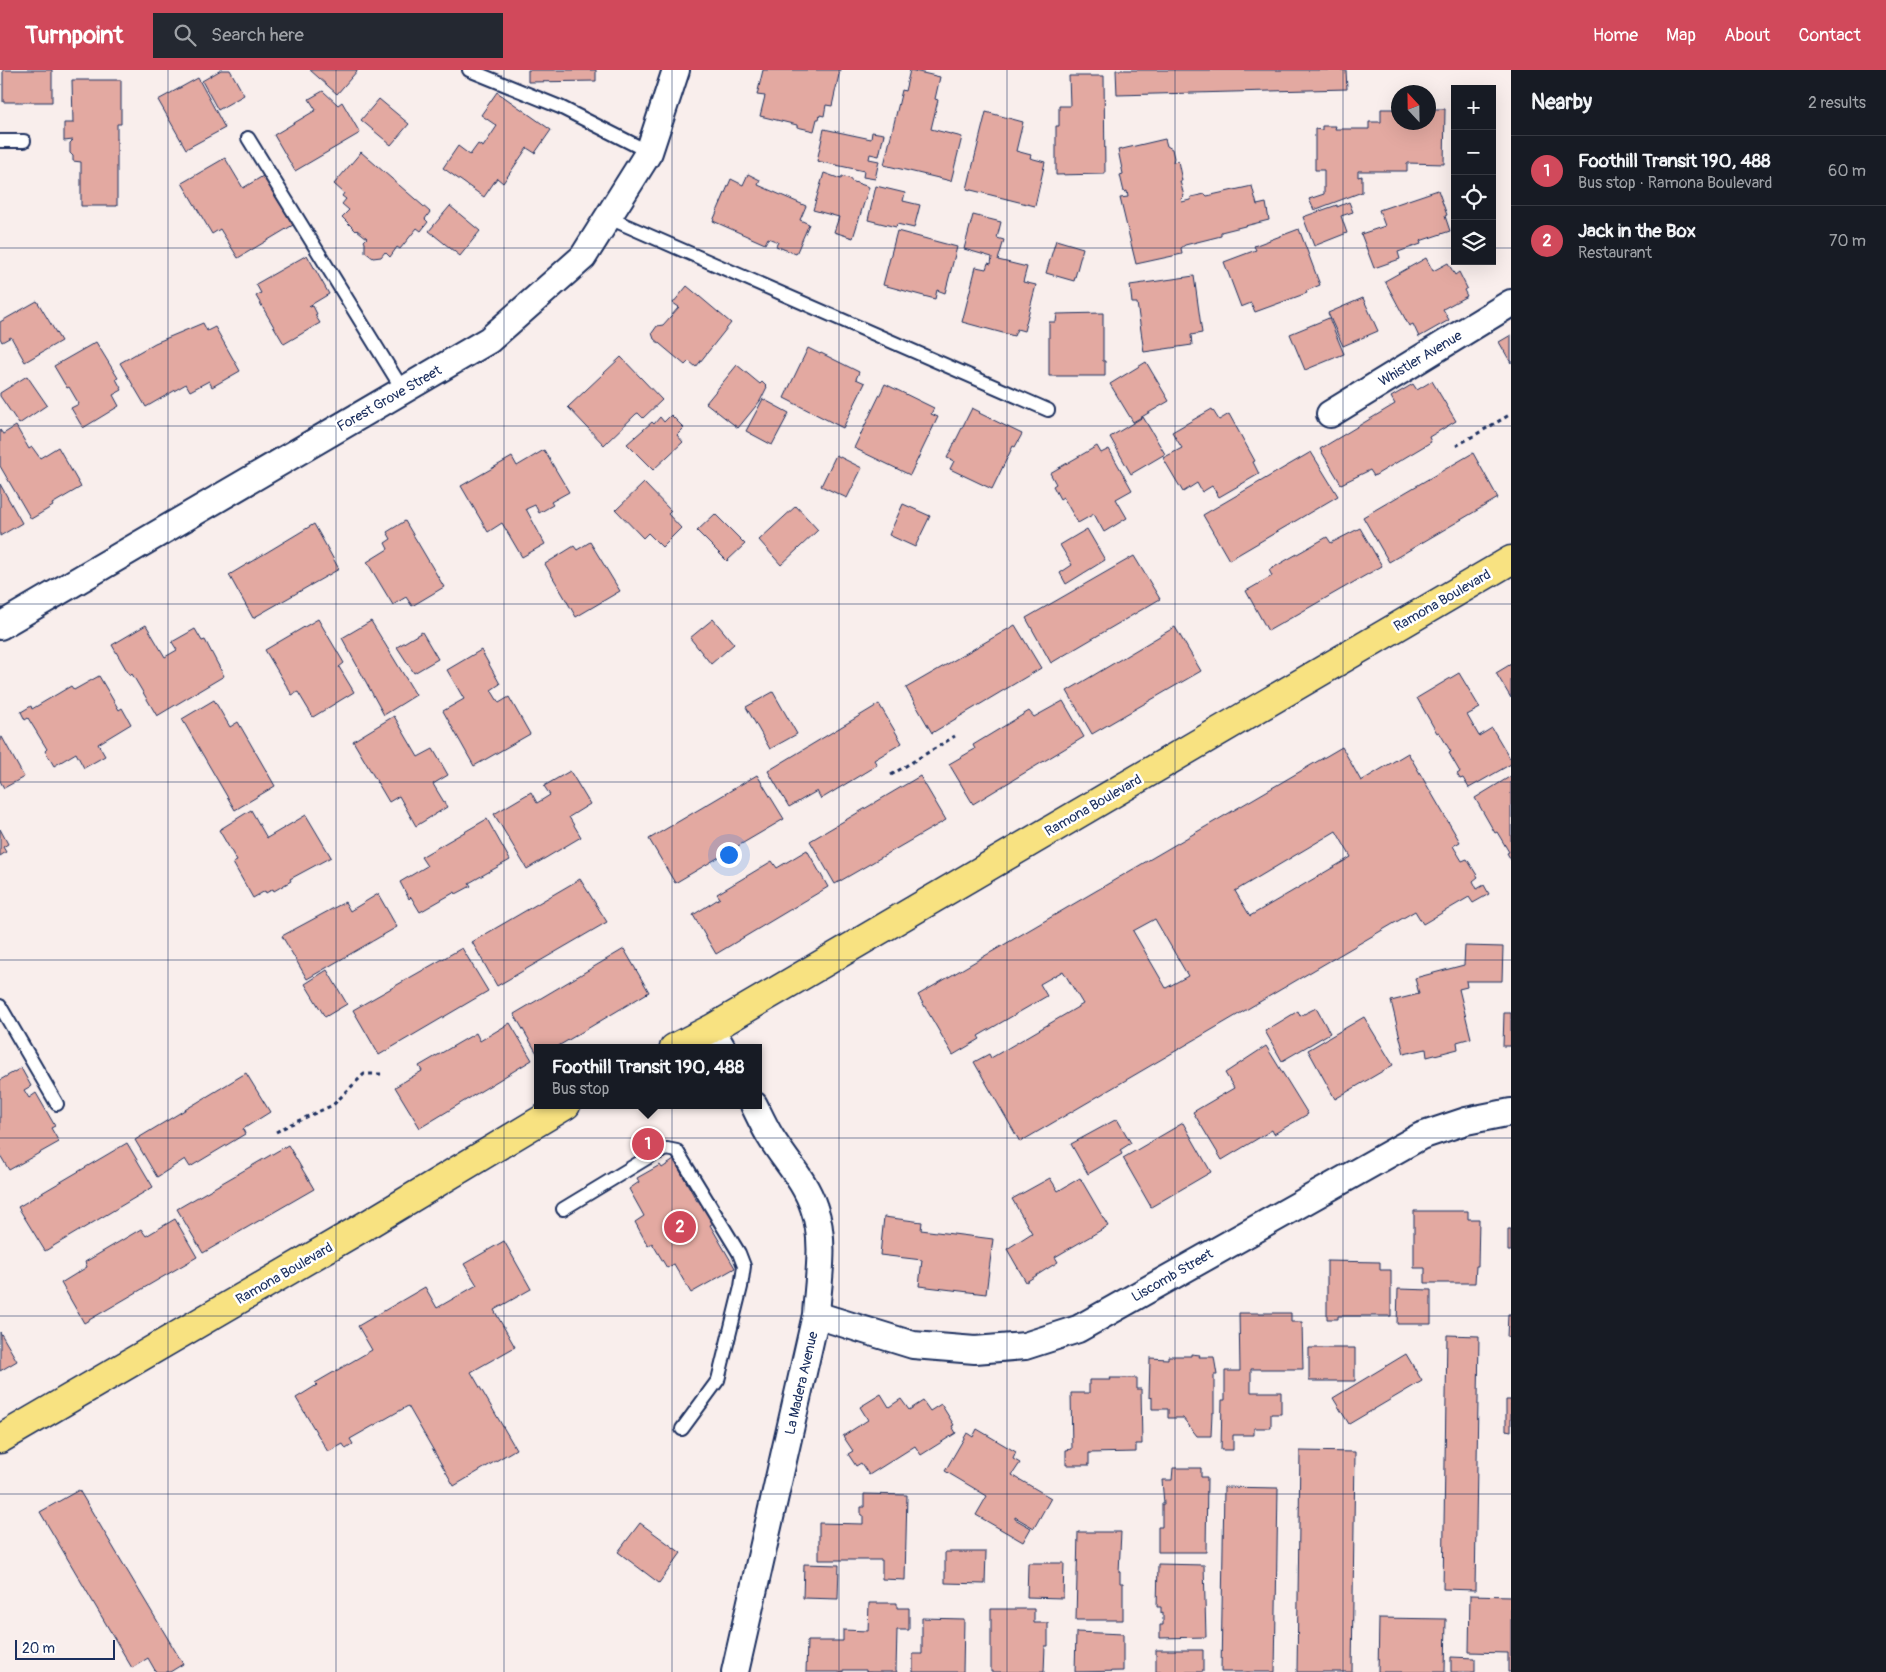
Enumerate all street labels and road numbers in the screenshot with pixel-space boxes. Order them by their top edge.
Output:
street label: Whistler Avenue [1375,327,1465,390]
street label: Forest Grove Street [334,362,445,435]
street label: Ramona Boulevard [1391,566,1494,635]
street label: Ramona Boulevard [1042,771,1145,840]
street label: Ramona Boulevard [233,1239,336,1308]
street label: Liscomb Street [1129,1245,1216,1306]
street label: La Madera Avenue [781,1330,822,1436]

